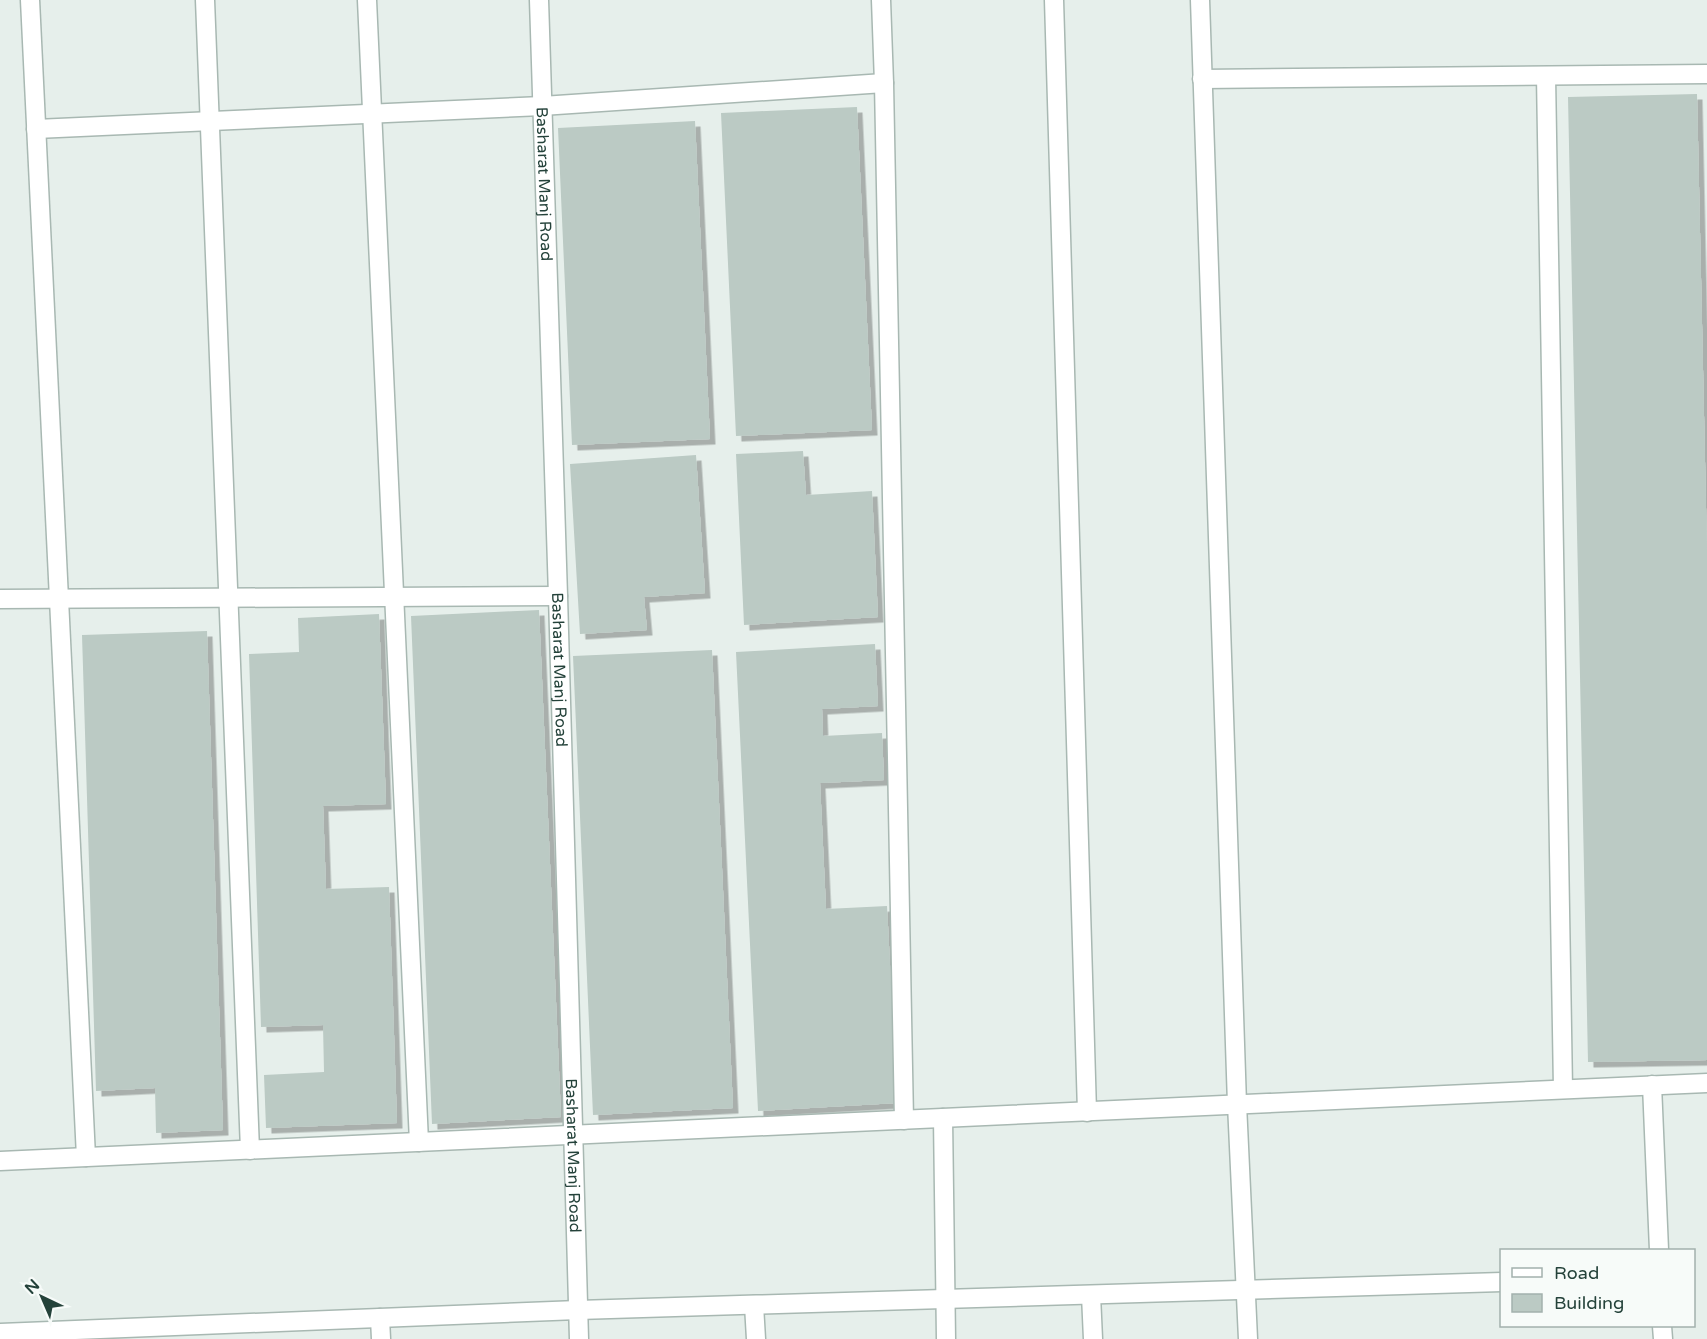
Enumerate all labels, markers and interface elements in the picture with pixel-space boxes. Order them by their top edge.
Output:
street label: Basharat Manj Road [531,106,556,261]
street label: Basharat Manj Road [547,592,571,747]
street label: Basharat Manj Road [561,1078,585,1233]
legend [1500,1249,1695,1327]
text: Road [1554,1262,1599,1284]
north arrow [12,1267,72,1327]
text: N [21,1275,44,1299]
text: Building [1554,1292,1624,1314]

